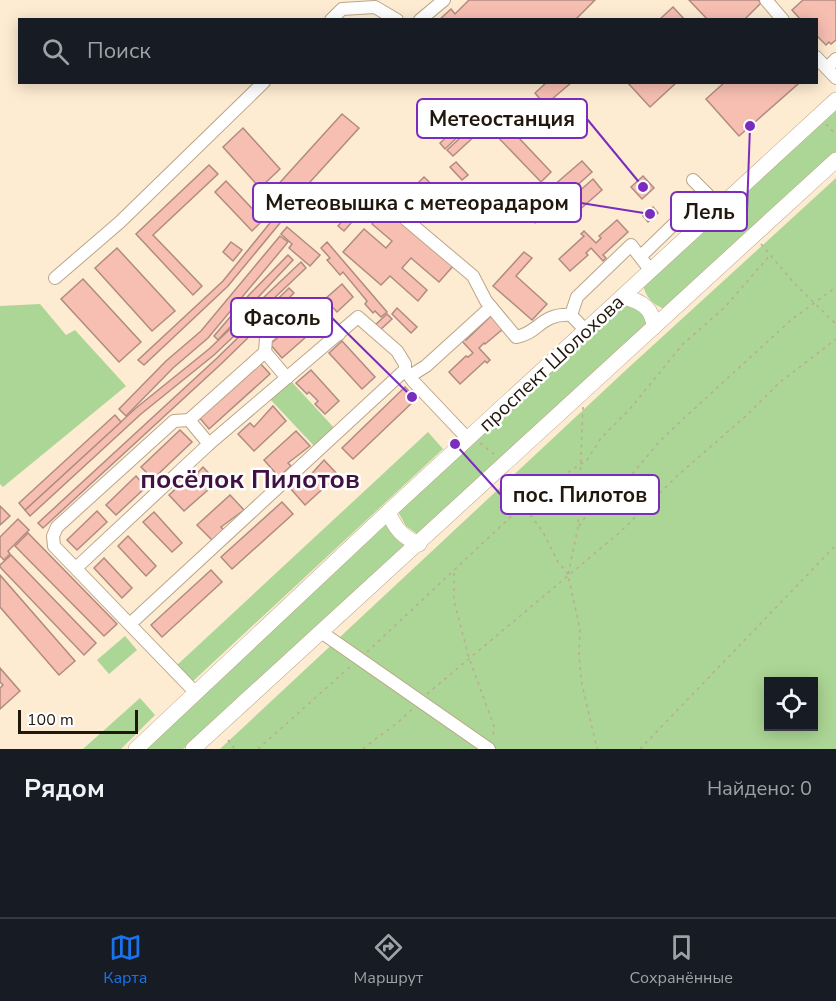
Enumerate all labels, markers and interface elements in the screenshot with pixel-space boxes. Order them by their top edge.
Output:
search box [18,18,818,84]
icon: search [39,35,72,68]
text: Поиск [87,36,151,66]
callout: Метеостанция [417,99,587,138]
text: Метеостанция [429,105,575,133]
callout: Метеовышка с метеорадаром [253,183,581,222]
text: Метеовышка с метеорадаром [265,189,569,217]
callout: Лель [671,192,747,231]
text: Лель [683,198,735,226]
street label: проспект Шолохова [473,289,630,438]
callout: Фасоль [231,298,332,337]
text: Фасоль [244,304,320,332]
district label: посёлок Пилотов [140,462,360,497]
callout: пос. Пилотов [501,475,659,514]
text: пос. Пилотов [513,481,647,509]
map controls [764,677,818,731]
button: locate [764,677,818,731]
scale bar [18,707,138,734]
text: 100 m [27,709,74,731]
text: Рядом [24,771,105,806]
text: Найдено: 0 [707,775,812,802]
tab: Карта [103,931,147,989]
tab: Маршрут [354,931,423,989]
tab: Сохранённые [629,931,733,989]

